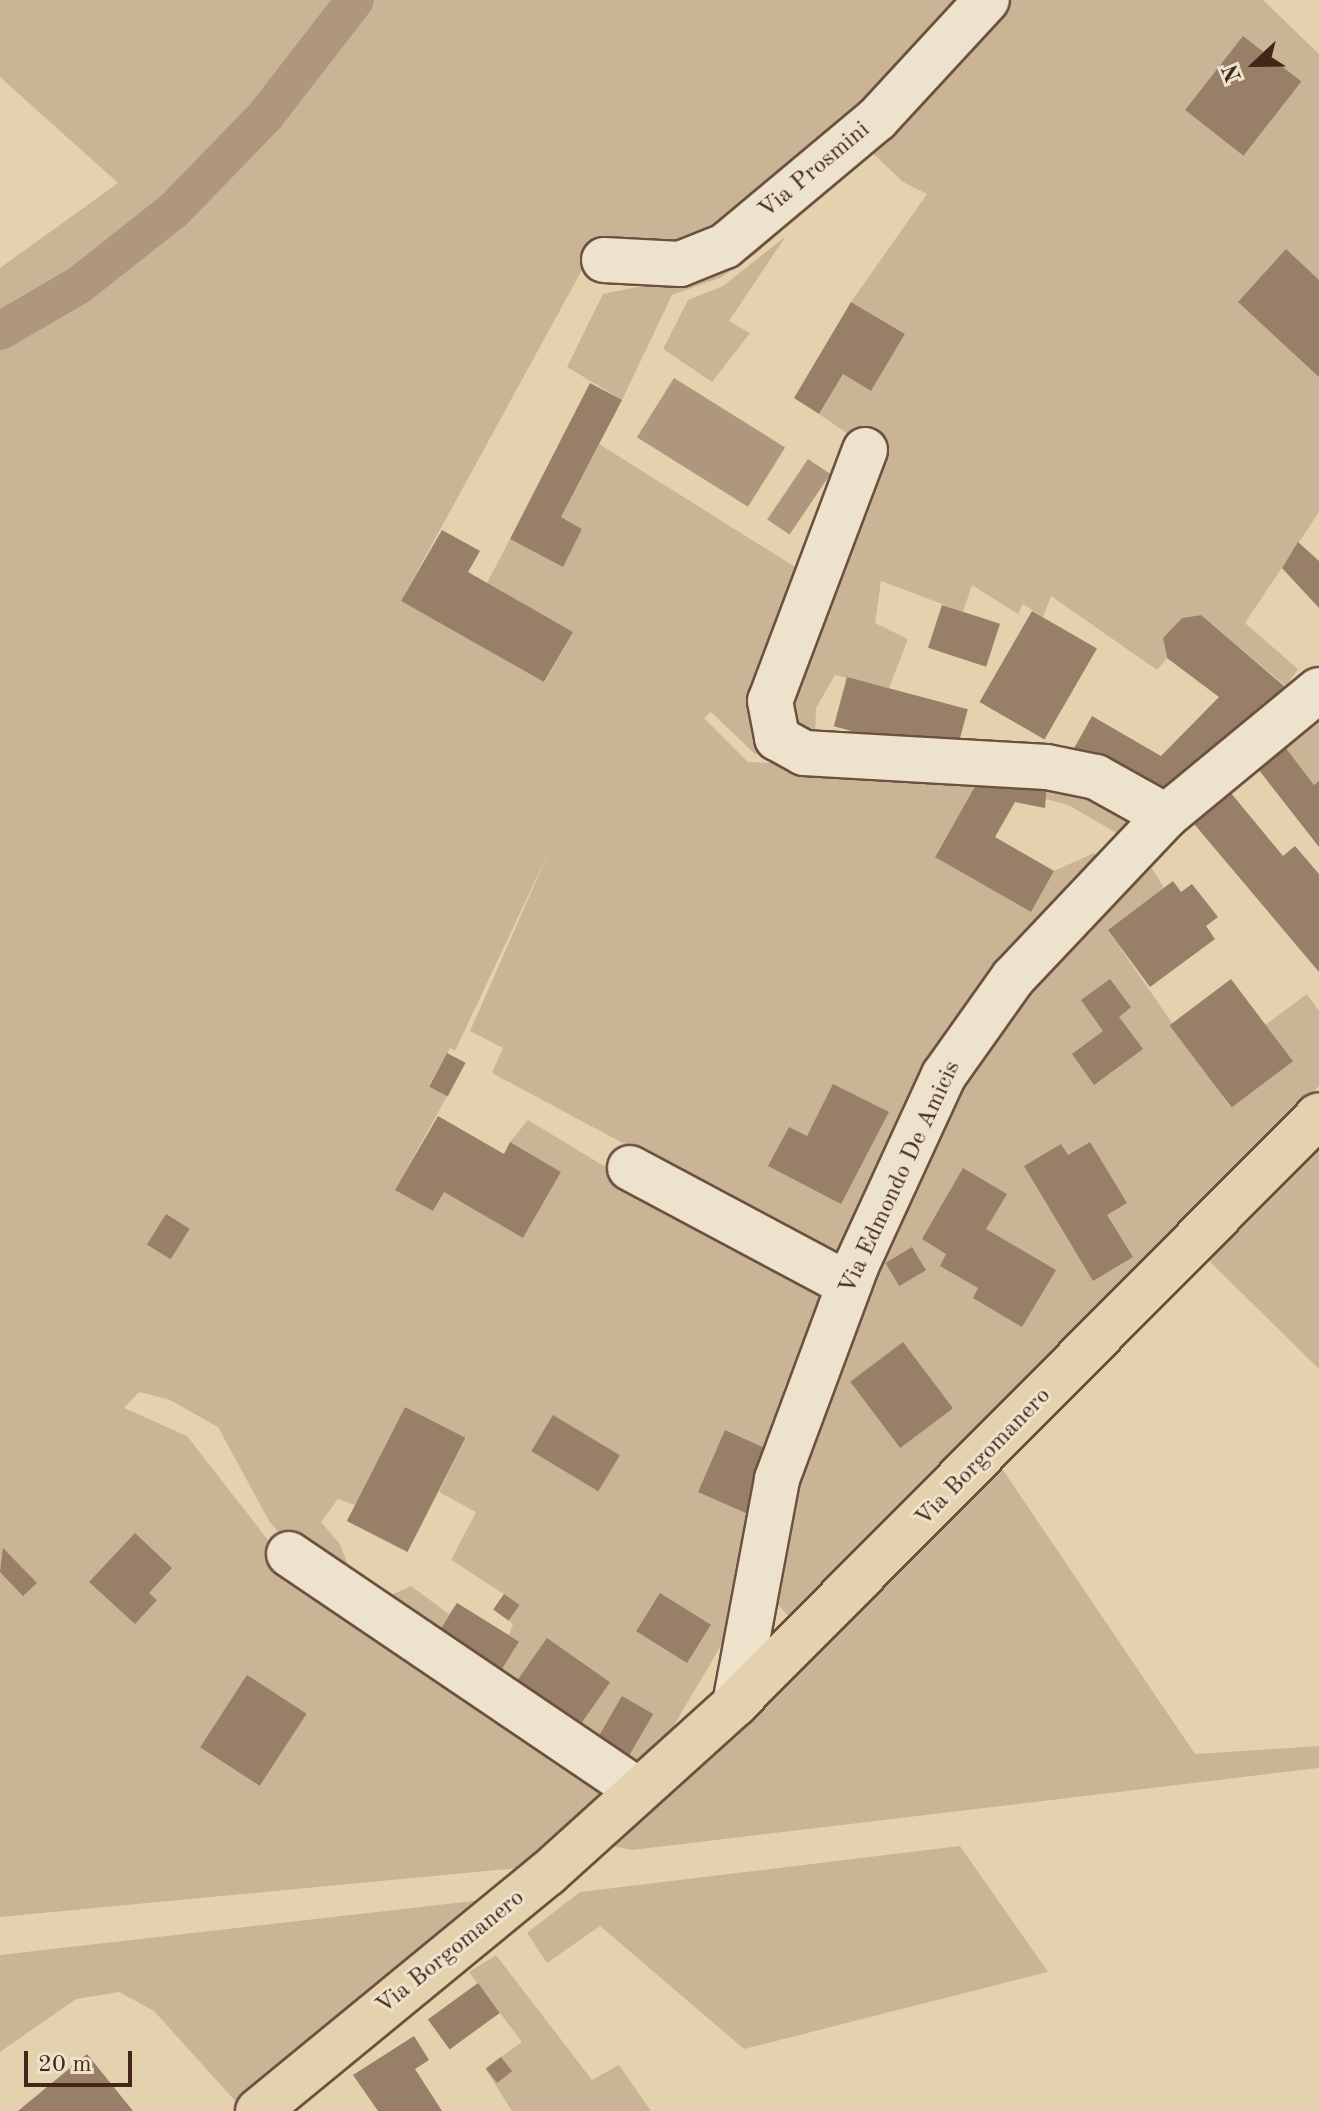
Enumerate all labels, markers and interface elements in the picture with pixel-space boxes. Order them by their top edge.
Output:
north arrow [1215,24,1295,104]
text: N [1219,61,1246,85]
street label: Via Prosmini [754,116,876,226]
street label: Via Edmondo De Amicis [834,1057,968,1299]
street label: Via Borgomanero [910,1382,1058,1534]
street label: Via Borgomanero [371,1884,531,2022]
scale bar [28,2035,136,2085]
text: 20 m [38,2053,92,2077]

